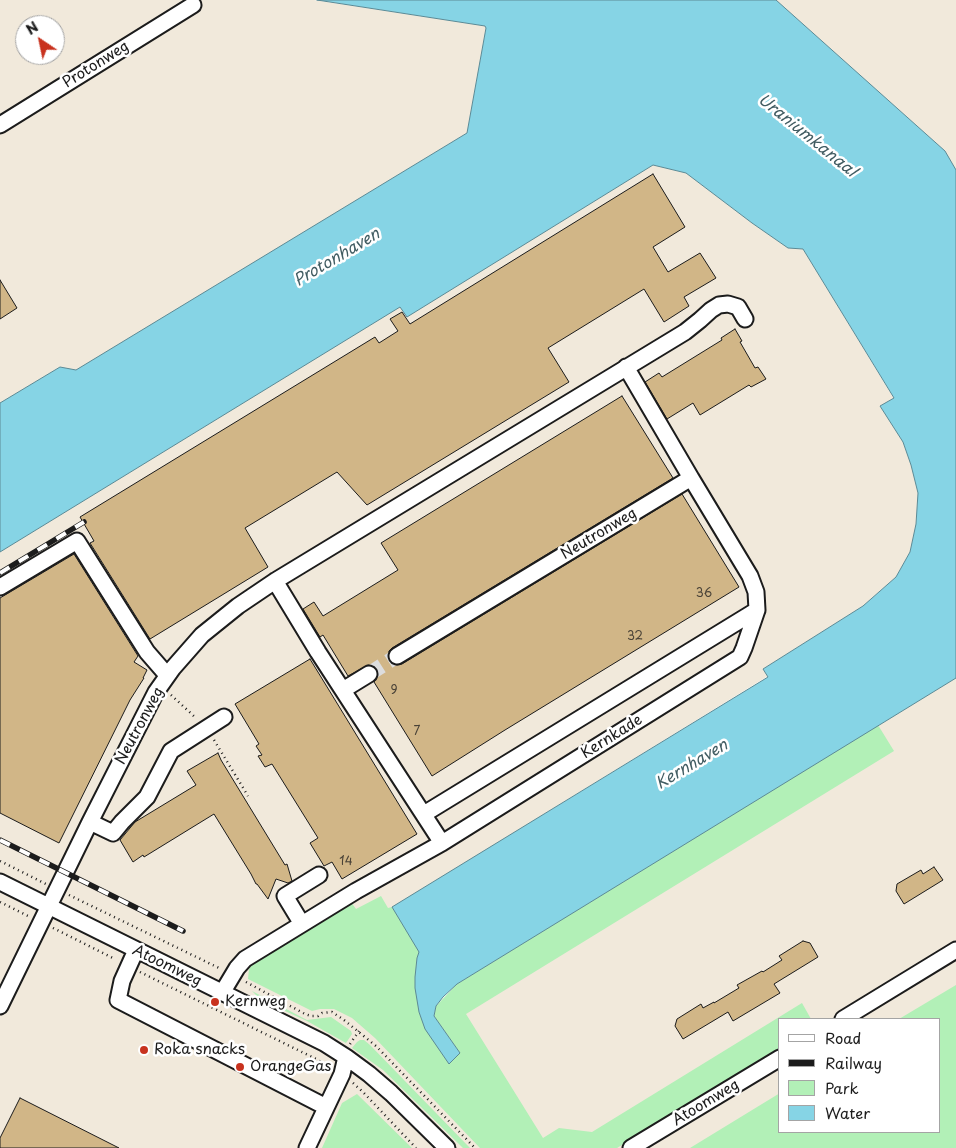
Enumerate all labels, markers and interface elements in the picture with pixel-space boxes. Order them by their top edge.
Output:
north arrow [15,15,65,65]
text: N [21,16,42,40]
street label: Protonweg [59,38,133,92]
water label: Uraniumkanaal [754,90,860,182]
water label: Protonhaven [291,225,383,291]
street label: Neutronweg [558,504,640,564]
house number: 36 [696,587,712,601]
house number: 32 [627,630,643,644]
street label: Neutronweg [112,684,168,768]
house number: 9 [390,684,398,698]
street label: Kernkade [578,711,646,763]
house number: 7 [414,725,420,739]
water label: Kernhaven [652,736,732,794]
house number: 14 [339,855,353,869]
street label: Atoomweg [129,941,205,991]
place label: Kernweg [225,993,286,1011]
marker: Kernweg [209,996,221,1008]
legend [778,1018,941,1133]
text: Road [825,1026,861,1049]
place label: Roka snacks [154,1041,245,1059]
marker: Roka snacks [138,1044,150,1056]
text: Railway [825,1051,882,1074]
place label: OrangeGas [250,1058,331,1076]
marker: OrangeGas [234,1061,246,1073]
street label: Atoomweg [669,1076,743,1130]
text: Park [825,1076,859,1099]
text: Water [825,1101,870,1124]

